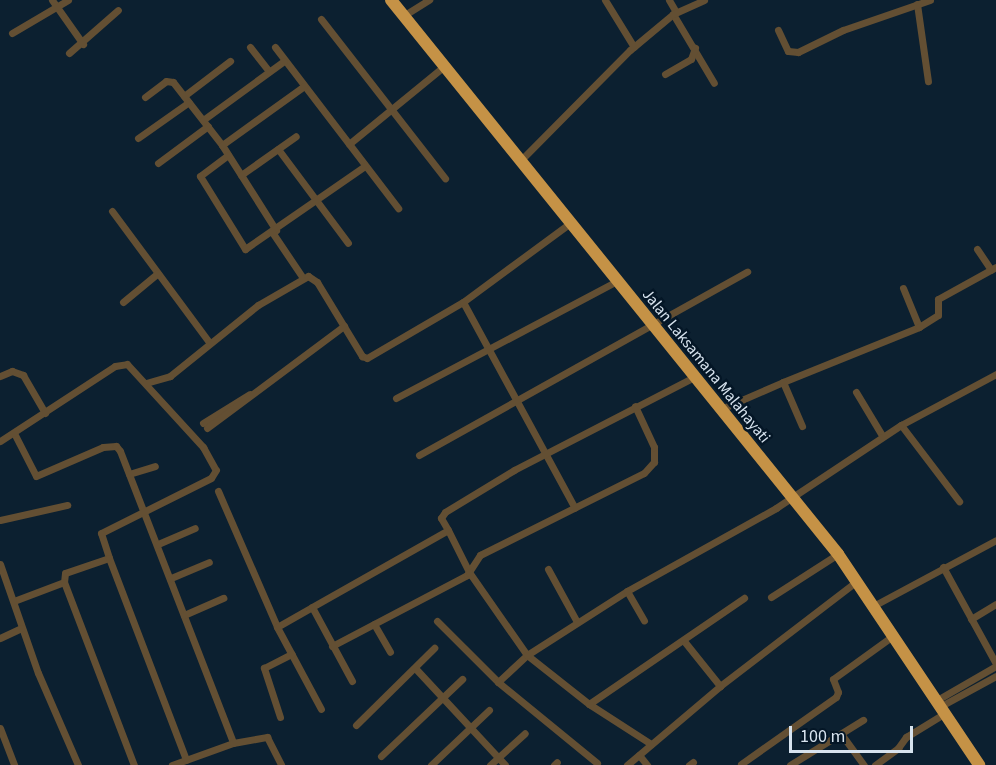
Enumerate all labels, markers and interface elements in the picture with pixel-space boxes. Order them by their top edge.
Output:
street label: Jalan Laksamana Malahayati [638,285,774,447]
scale bar [792,714,916,752]
text: 100 m [800,724,845,749]

